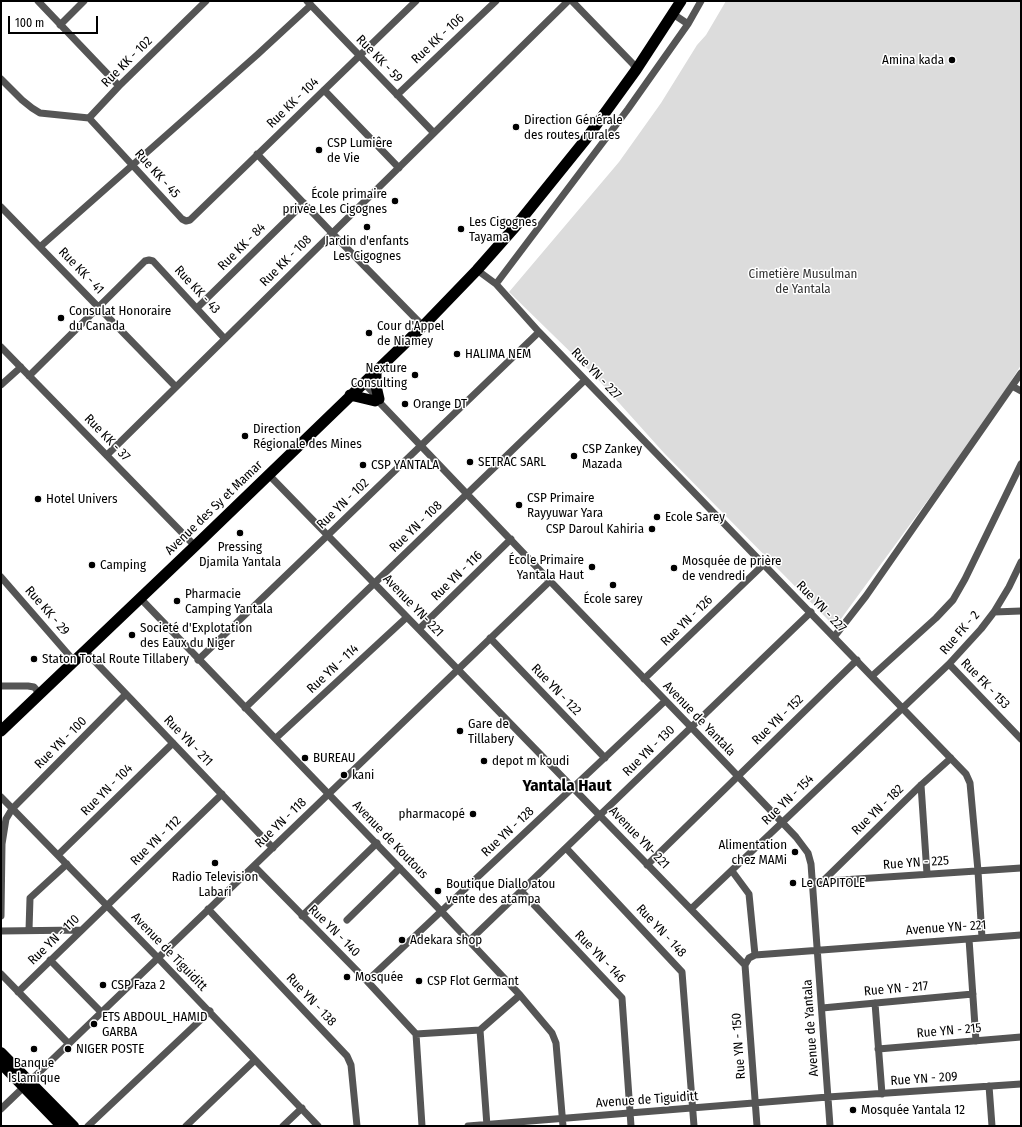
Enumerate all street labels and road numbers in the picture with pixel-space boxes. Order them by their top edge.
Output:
street label: Rue KK - 106 [408,11,468,67]
street label: Rue KK - 59 [353,32,405,86]
street label: Rue KK - 102 [98,33,156,91]
street label: Rue KK - 104 [264,74,322,132]
street label: Rue KK - 45 [131,146,183,202]
street label: Rue KK - 84 [215,220,269,274]
street label: Rue KK - 108 [257,232,315,290]
street label: Rue KK - 41 [55,244,107,298]
street label: Rue KK - 43 [171,263,223,317]
street label: Rue YN - 227 [568,345,624,403]
street label: Rue KK - 37 [81,411,133,465]
street label: Avenue des Sy et Mamar [162,457,266,559]
street label: Rue YN - 102 [314,475,372,533]
street label: Rue YN - 108 [386,498,446,556]
street label: Rue YN - 116 [428,548,486,604]
street label: Avenue YN- 221 [379,572,447,640]
street label: Rue YN - 227 [793,578,849,636]
street label: Rue KK - 29 [21,583,73,639]
street label: Rue YN - 126 [658,593,716,649]
street label: Rue FK - 2 [937,608,983,658]
street label: Rue YN - 114 [304,641,362,697]
street label: Rue FK - 153 [957,656,1013,712]
street label: Rue YN - 122 [528,661,584,719]
street label: Avenue de Yantala [660,679,738,759]
street label: Rue YN - 152 [749,692,807,748]
street label: Rue YN - 211 [160,713,216,769]
street label: Rue YN - 100 [32,714,90,772]
street label: Rue YN - 130 [620,722,678,780]
street label: Rue YN - 104 [78,761,136,819]
street label: Rue YN - 154 [759,771,817,829]
street label: Rue YN - 182 [849,782,907,838]
street label: Rue YN - 118 [252,795,310,851]
street label: Avenue de Koutous [349,798,431,882]
street label: Rue YN - 128 [479,804,537,860]
street label: Avenue YN- 221 [605,804,673,872]
street label: Rue YN - 112 [127,813,185,869]
street label: Rue YN - 225 [883,853,949,873]
street label: Rue YN - 148 [633,901,689,961]
street label: Rue YN - 140 [305,902,363,960]
street label: Avenue de Tiguiditt [128,910,210,994]
street label: Rue YN - 110 [25,912,83,968]
street label: Avenue YN- 221 [905,917,987,939]
street label: Rue YN - 146 [571,928,629,986]
street label: Rue YN - 138 [283,971,339,1029]
street label: Rue YN - 217 [863,978,929,1000]
street label: Avenue de Yantala [800,979,822,1077]
street label: Rue YN - 150 [729,1012,749,1080]
street label: Rue YN - 215 [916,1020,982,1042]
street label: Rue YN - 209 [890,1069,958,1089]
street label: Avenue de Tiguiditt [595,1089,699,1111]

